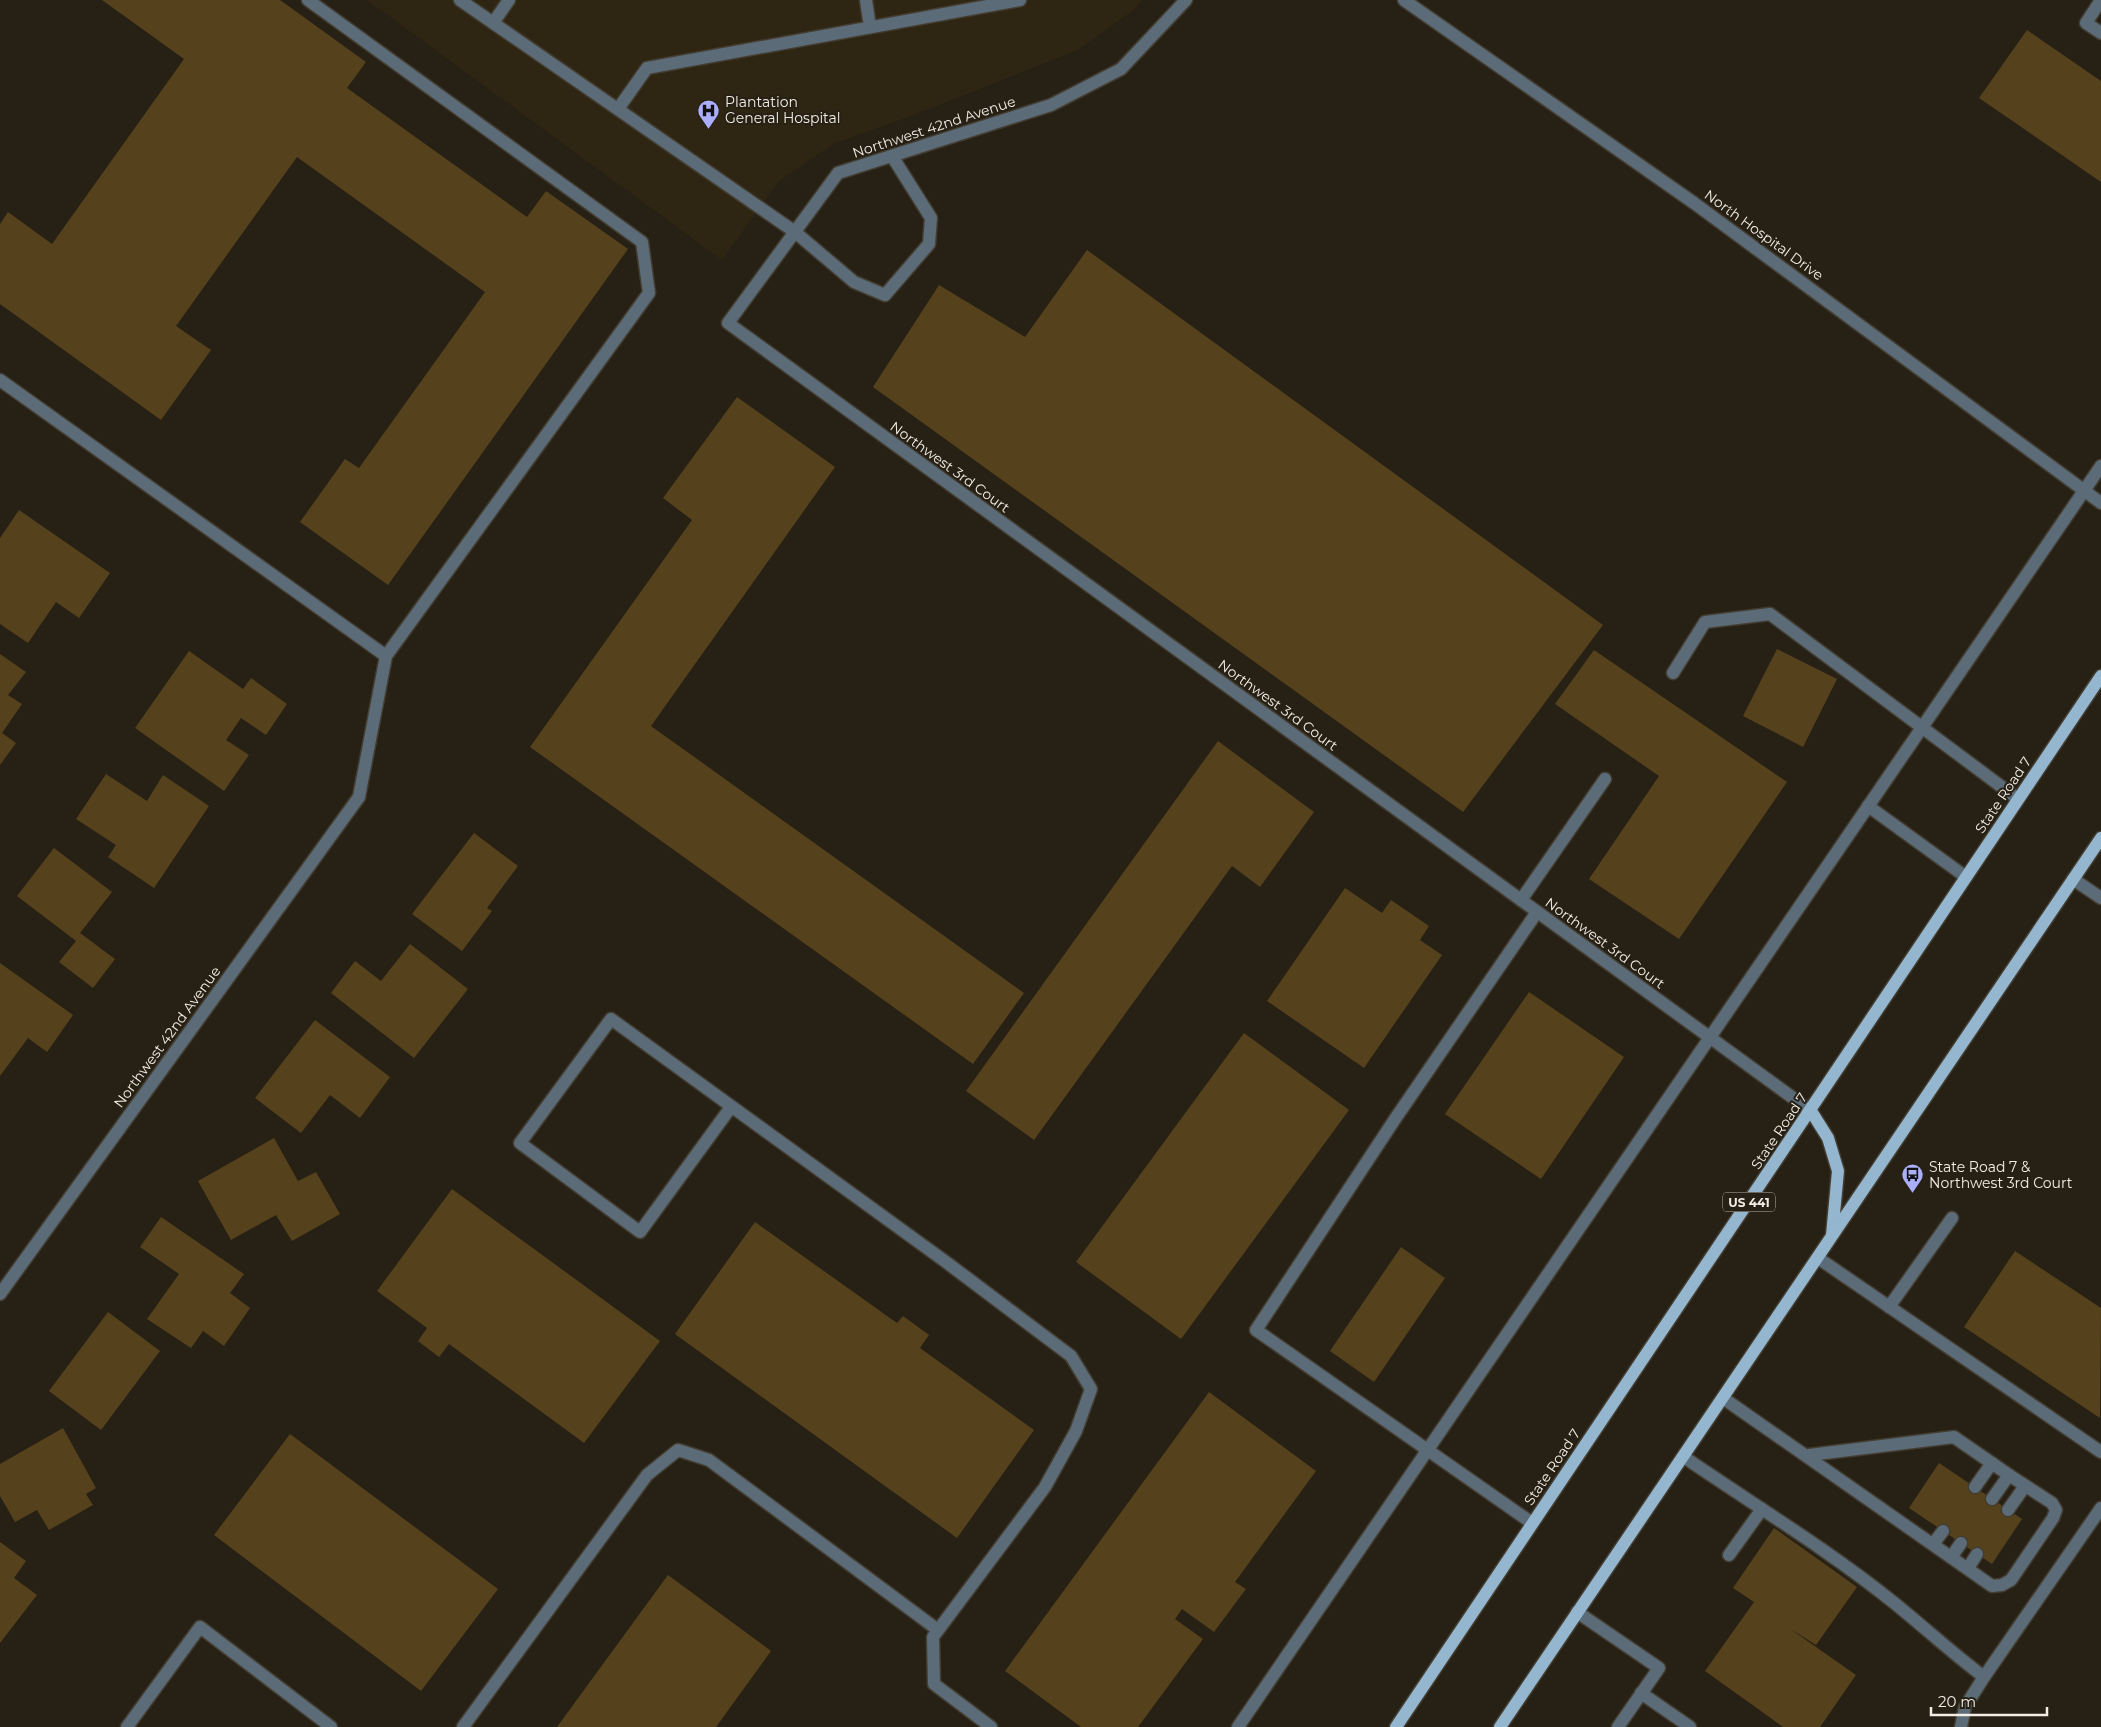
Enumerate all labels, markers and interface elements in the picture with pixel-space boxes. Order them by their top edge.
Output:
street label: Northwest 42nd Avenue [850,92,1018,162]
place label: Plantation General Hospital [725,93,841,127]
hospital icon: Plantation General Hospital [697,98,721,129]
street label: North Hospital Drive [1701,186,1827,284]
street label: Northwest 3rd Court [887,418,1014,517]
street label: Northwest 3rd Court [1215,656,1342,755]
street label: State Road 7 [1971,753,2035,837]
street label: Northwest 3rd Court [1542,894,1669,993]
street label: Northwest 42nd Avenue [110,963,224,1111]
street label: State Road 7 [1747,1089,1811,1173]
place label: State Road 7 & Northwest 3rd Court [1929,1158,2073,1192]
bus stop icon: State Road 7 & Northwest 3rd Court [1901,1163,1925,1194]
road number: US 441 [1723,1192,1775,1212]
street label: State Road 7 [1520,1425,1584,1509]
scale bar [1931,1684,2047,1716]
text: 20 m [1938,1692,1976,1711]

